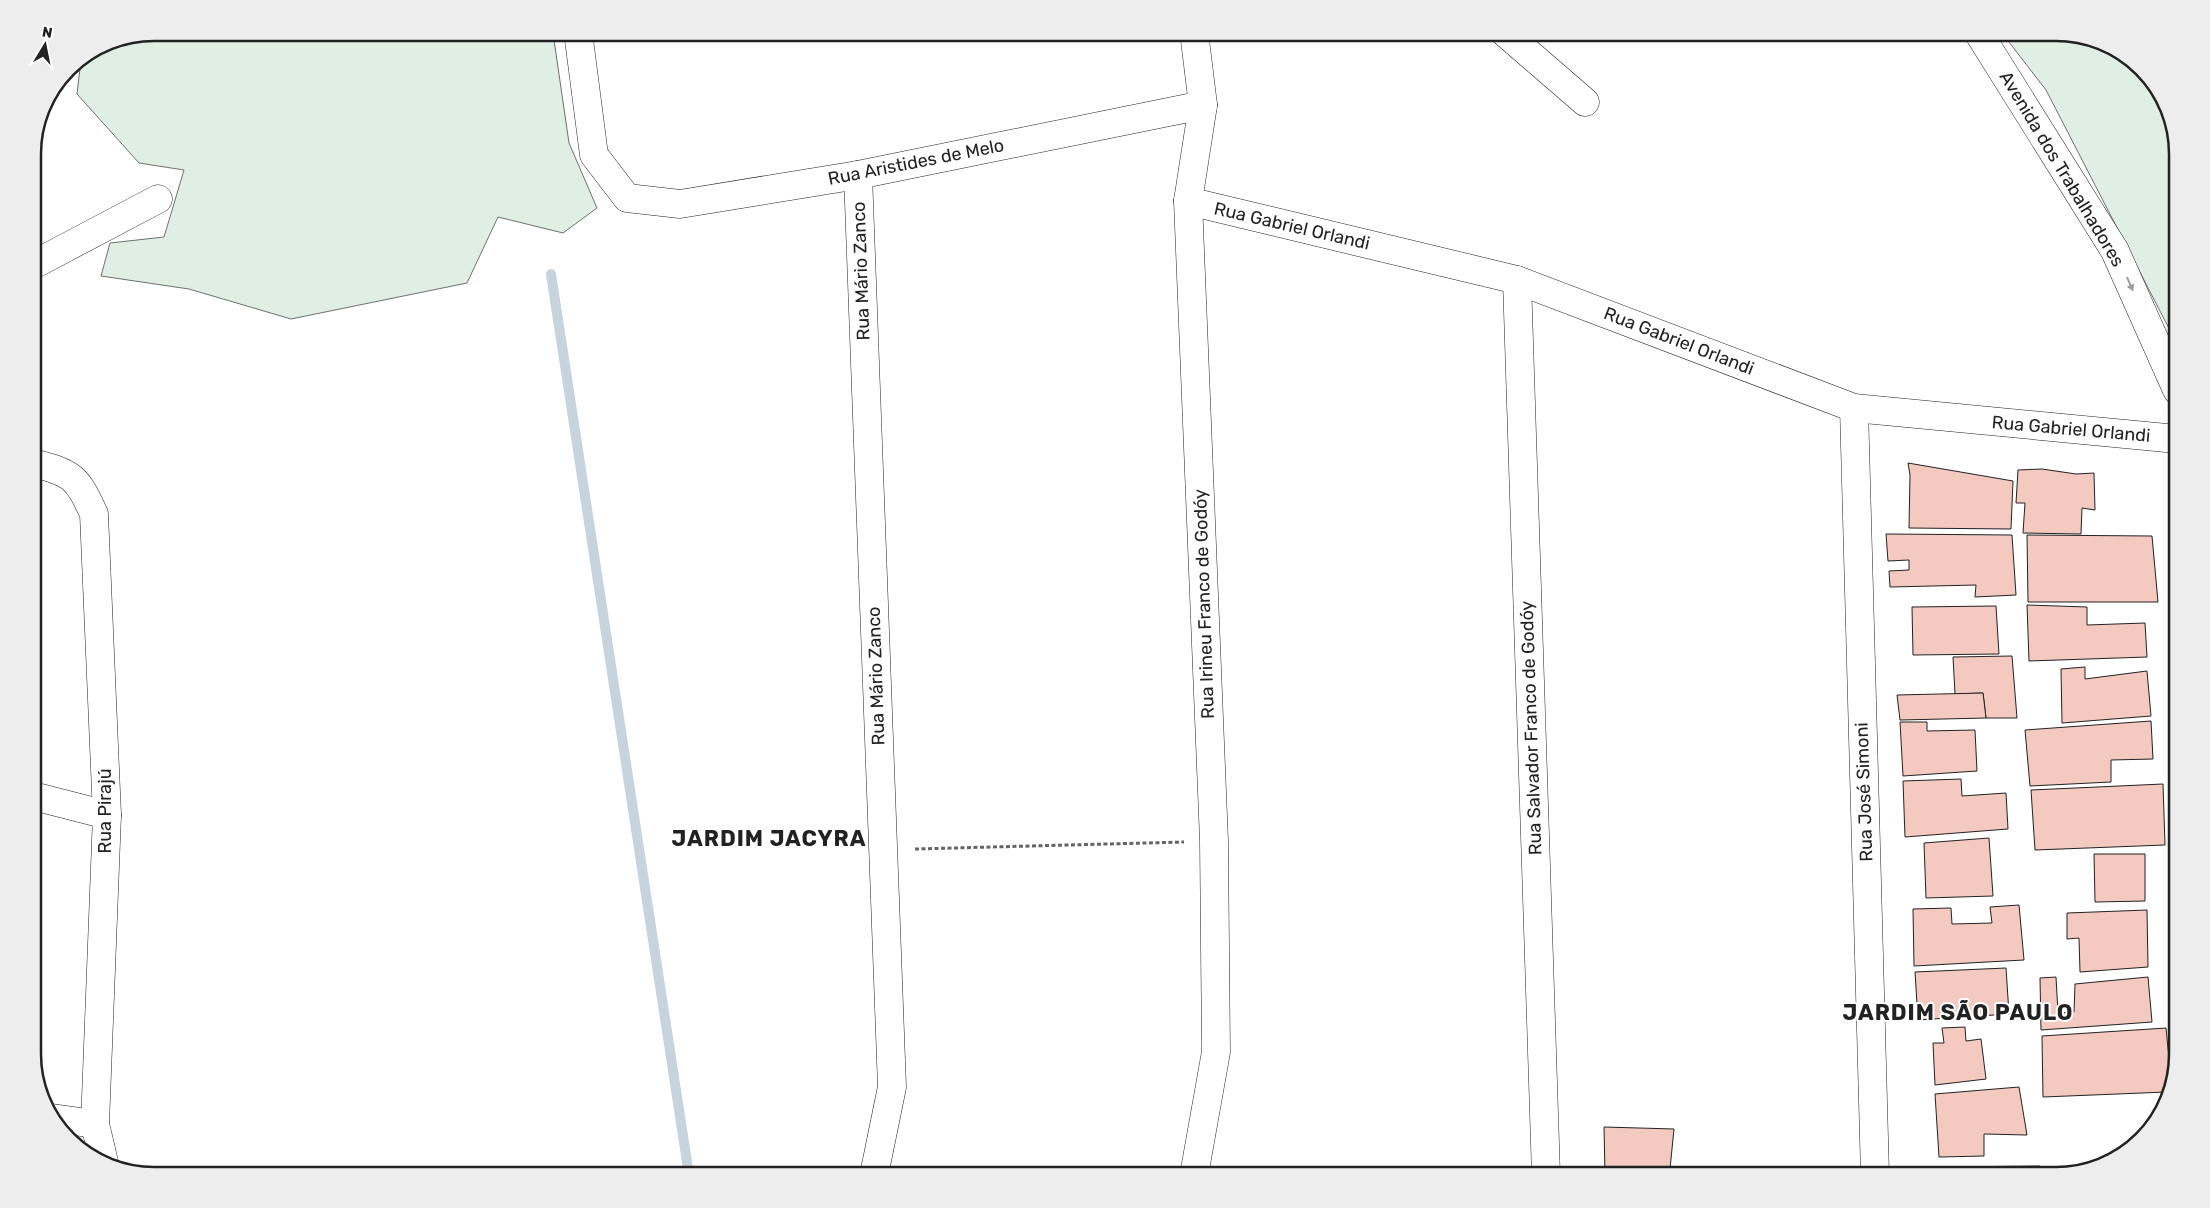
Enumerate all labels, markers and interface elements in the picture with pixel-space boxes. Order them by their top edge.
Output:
north arrow [20,20,70,70]
text: N [41,23,54,42]
street label: Avenida dos Trabalhadores [1995,67,2129,271]
street label: Rua Aristides de Melo [826,134,1006,190]
street label: Rua Gabriel Orlandi [1212,197,1372,255]
street label: Rua Mário Zanco [848,201,874,341]
one-way arrow [2126,277,2134,291]
street label: Rua Gabriel Orlandi [1601,302,1757,380]
street label: Rua Gabriel Orlandi [1991,411,2151,447]
street label: Rua Irineu Franco de Godóy [1189,489,1219,719]
street label: Rua Salvador Franco de Godóy [1516,600,1546,856]
street label: Rua Mário Zanco [863,606,889,746]
street label: Rua José Simoni [1851,722,1877,862]
street label: Rua Pirajú [94,768,116,854]
district label: JARDIM JACYRA [672,825,866,852]
district label: JARDIM SÃO PAULO [1842,999,2074,1026]

